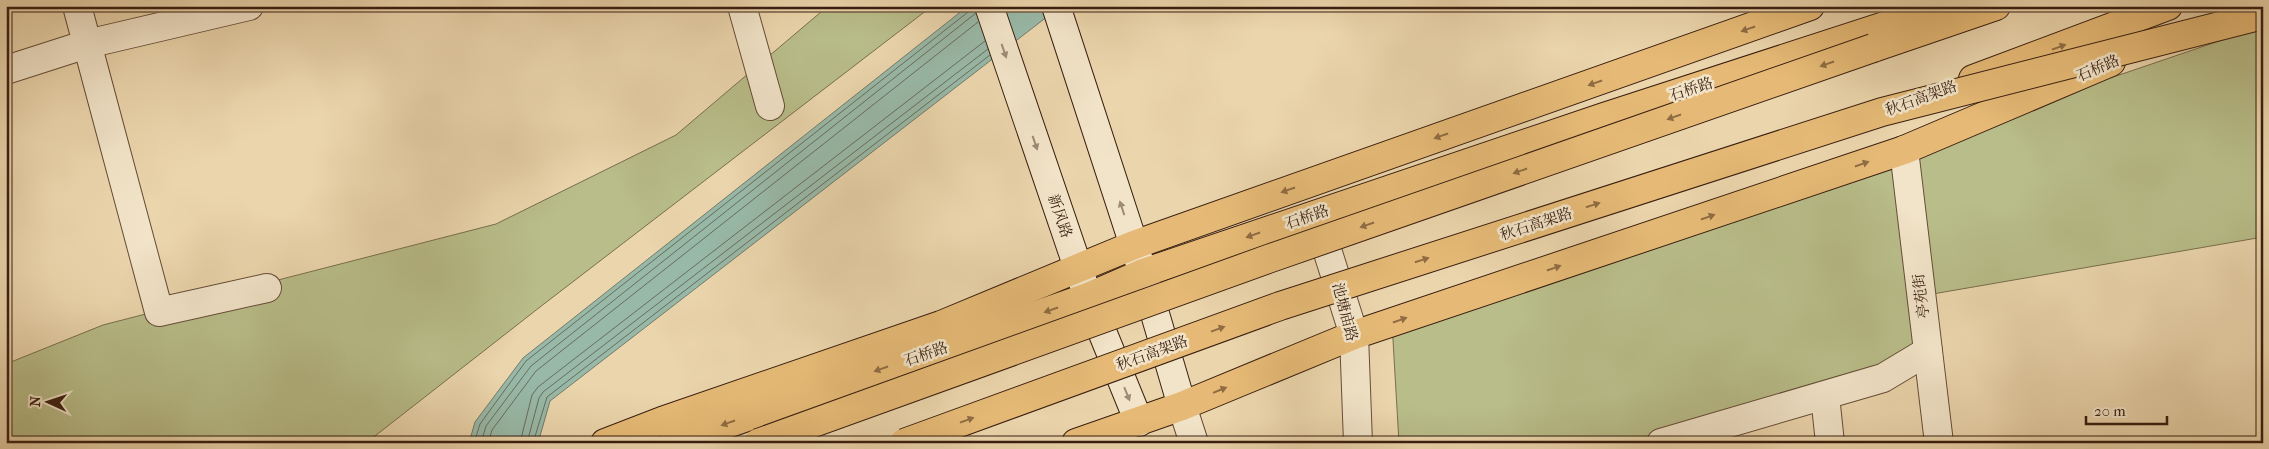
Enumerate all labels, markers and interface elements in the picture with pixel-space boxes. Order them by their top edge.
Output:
one-way arrow [1740,25,1755,33]
one-way arrow [2052,43,2067,50]
one-way arrow [1001,44,1008,59]
street label: 石桥路 [2074,51,2122,85]
one-way arrow [1819,60,1834,68]
street label: 石桥路 [1667,73,1715,105]
street label: 秋石高架路 [1883,77,1959,119]
one-way arrow [1587,79,1602,87]
one-way arrow [1666,114,1681,122]
one-way arrow [1434,133,1449,141]
one-way arrow [1032,135,1039,150]
one-way arrow [1855,160,1870,168]
one-way arrow [1513,168,1528,175]
one-way arrow [1280,186,1295,194]
street label: 新风路 [1044,192,1076,240]
one-way arrow [1118,201,1126,216]
street label: 石桥路 [1283,201,1331,233]
one-way arrow [1586,201,1601,209]
street label: 秋石高架路 [1498,204,1574,244]
one-way arrow [1701,212,1716,220]
one-way arrow [1359,221,1374,229]
one-way arrow [1245,232,1260,239]
one-way arrow [1415,256,1430,264]
one-way arrow [1547,264,1562,272]
street label: 亭苑街 [1909,273,1933,319]
street label: 池塘庙路 [1329,281,1361,343]
one-way arrow [1043,306,1058,314]
one-way arrow [1393,316,1408,324]
one-way arrow [1211,325,1226,333]
street label: 秋石高架路 [1114,332,1190,374]
street label: 石桥路 [902,338,950,370]
one-way arrow [873,365,888,373]
north arrow [22,376,72,426]
one-way arrow [1213,386,1228,393]
one-way arrow [1124,387,1132,401]
scale bar [2086,394,2168,426]
text: N [27,395,44,407]
text: 20 m [2094,402,2126,420]
one-way arrow [959,416,974,423]
one-way arrow [720,419,735,427]

